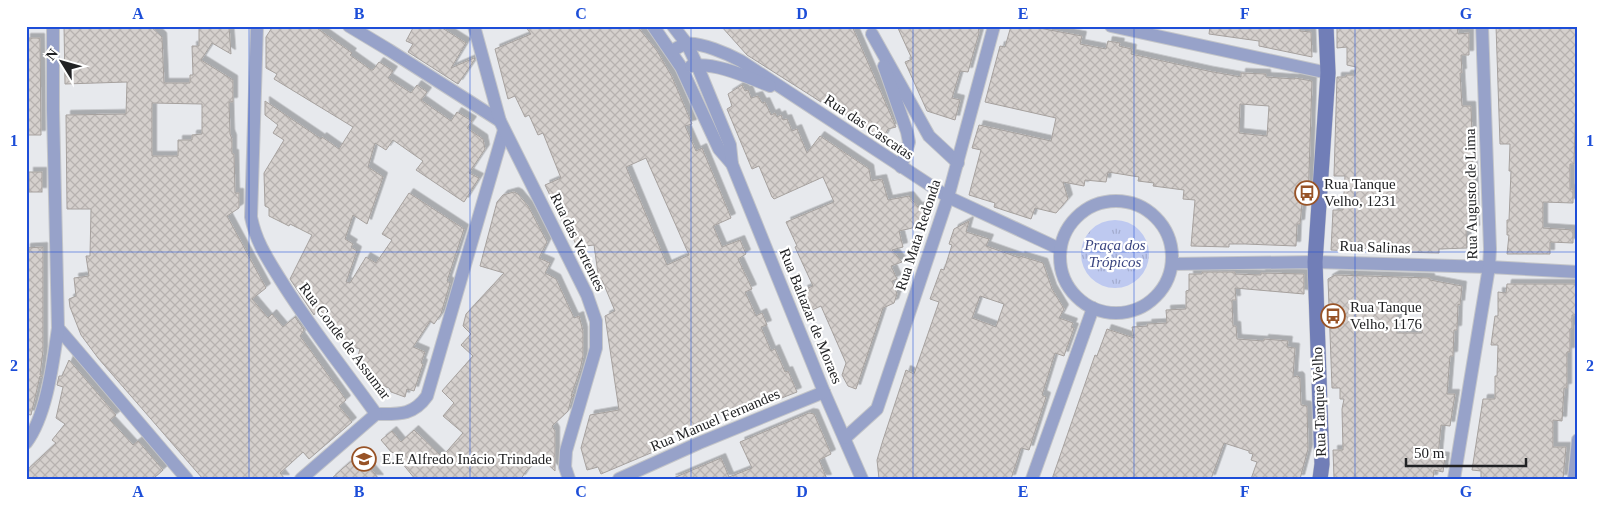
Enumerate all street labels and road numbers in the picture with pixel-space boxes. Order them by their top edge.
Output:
street label: Rua das Cascatas [821,91,917,163]
street label: Rua Augusto de Lima [1462,128,1480,260]
street label: Rua Mata Redonda [892,177,944,293]
street label: Rua das Vertentes [547,190,609,294]
street label: Rua Salinas [1339,238,1411,256]
street label: Rua Baltazar de Moraes [777,246,846,386]
street label: Rua Conde de Assumar [296,280,394,402]
street label: Rua Tanque Velho [1309,347,1329,457]
street label: Rua Manuel Fernandes [648,385,782,455]

